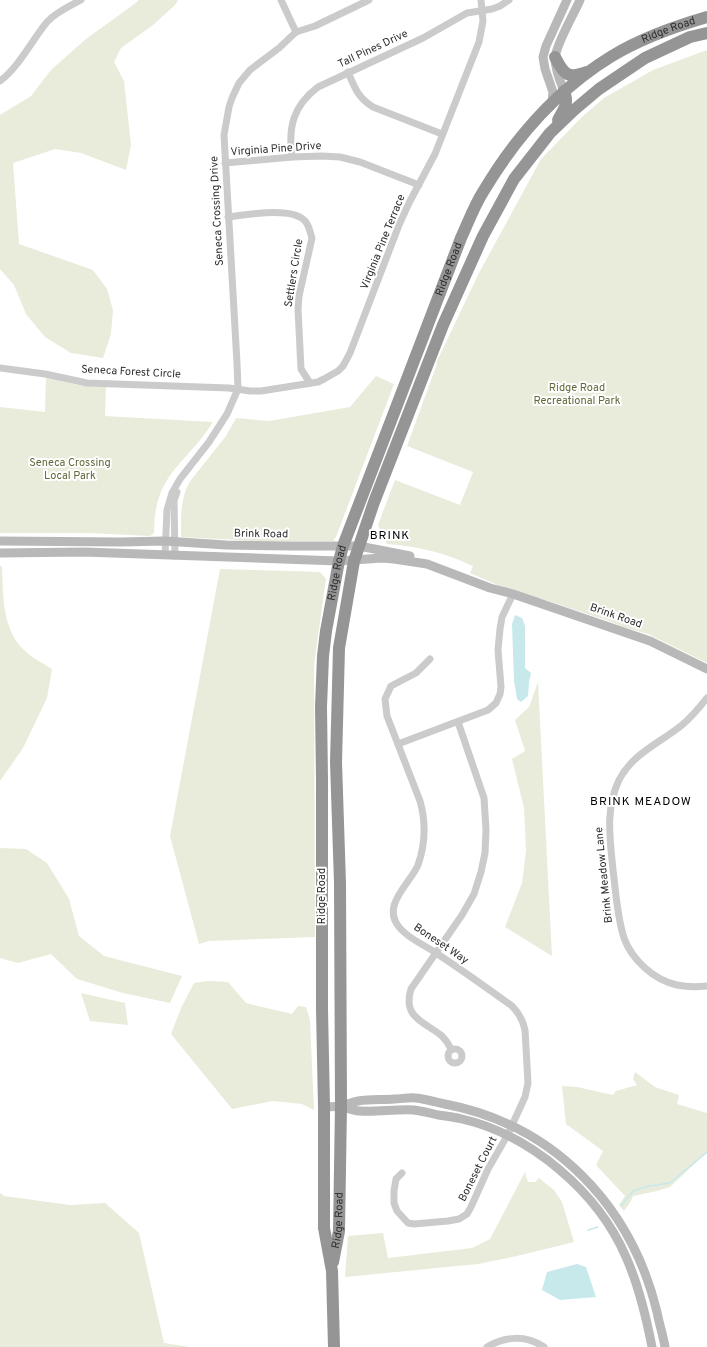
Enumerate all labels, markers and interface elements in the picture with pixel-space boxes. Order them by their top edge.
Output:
street label: Ridge Road [639,14,697,47]
street label: Tall Pines Drive [336,27,410,71]
street label: Virginia Pine Drive [230,139,322,159]
street label: Seneca Crossing Drive [207,156,227,266]
street label: Virginia Pine Terrace [357,192,409,292]
street label: Settlers Circle [282,238,306,308]
street label: Ridge Road [432,240,466,298]
street label: Seneca Forest Circle [81,362,181,382]
park label: Ridge Road Recreational Park [533,381,621,408]
park label: Seneca Crossing Local Park [29,456,111,483]
street label: Brink Road [234,527,288,541]
district label: BRINK [370,528,410,544]
street label: Ridge Road [325,544,350,602]
street label: Brink Road [588,601,644,631]
district label: BRINK MEADOW [590,794,692,810]
street label: Brink Meadow Lane [592,826,616,924]
street label: Ridge Road [315,868,329,924]
street label: Boneset Way [411,920,471,968]
street label: Boneset Court [456,1134,500,1204]
street label: Ridge Road [329,1192,347,1250]

